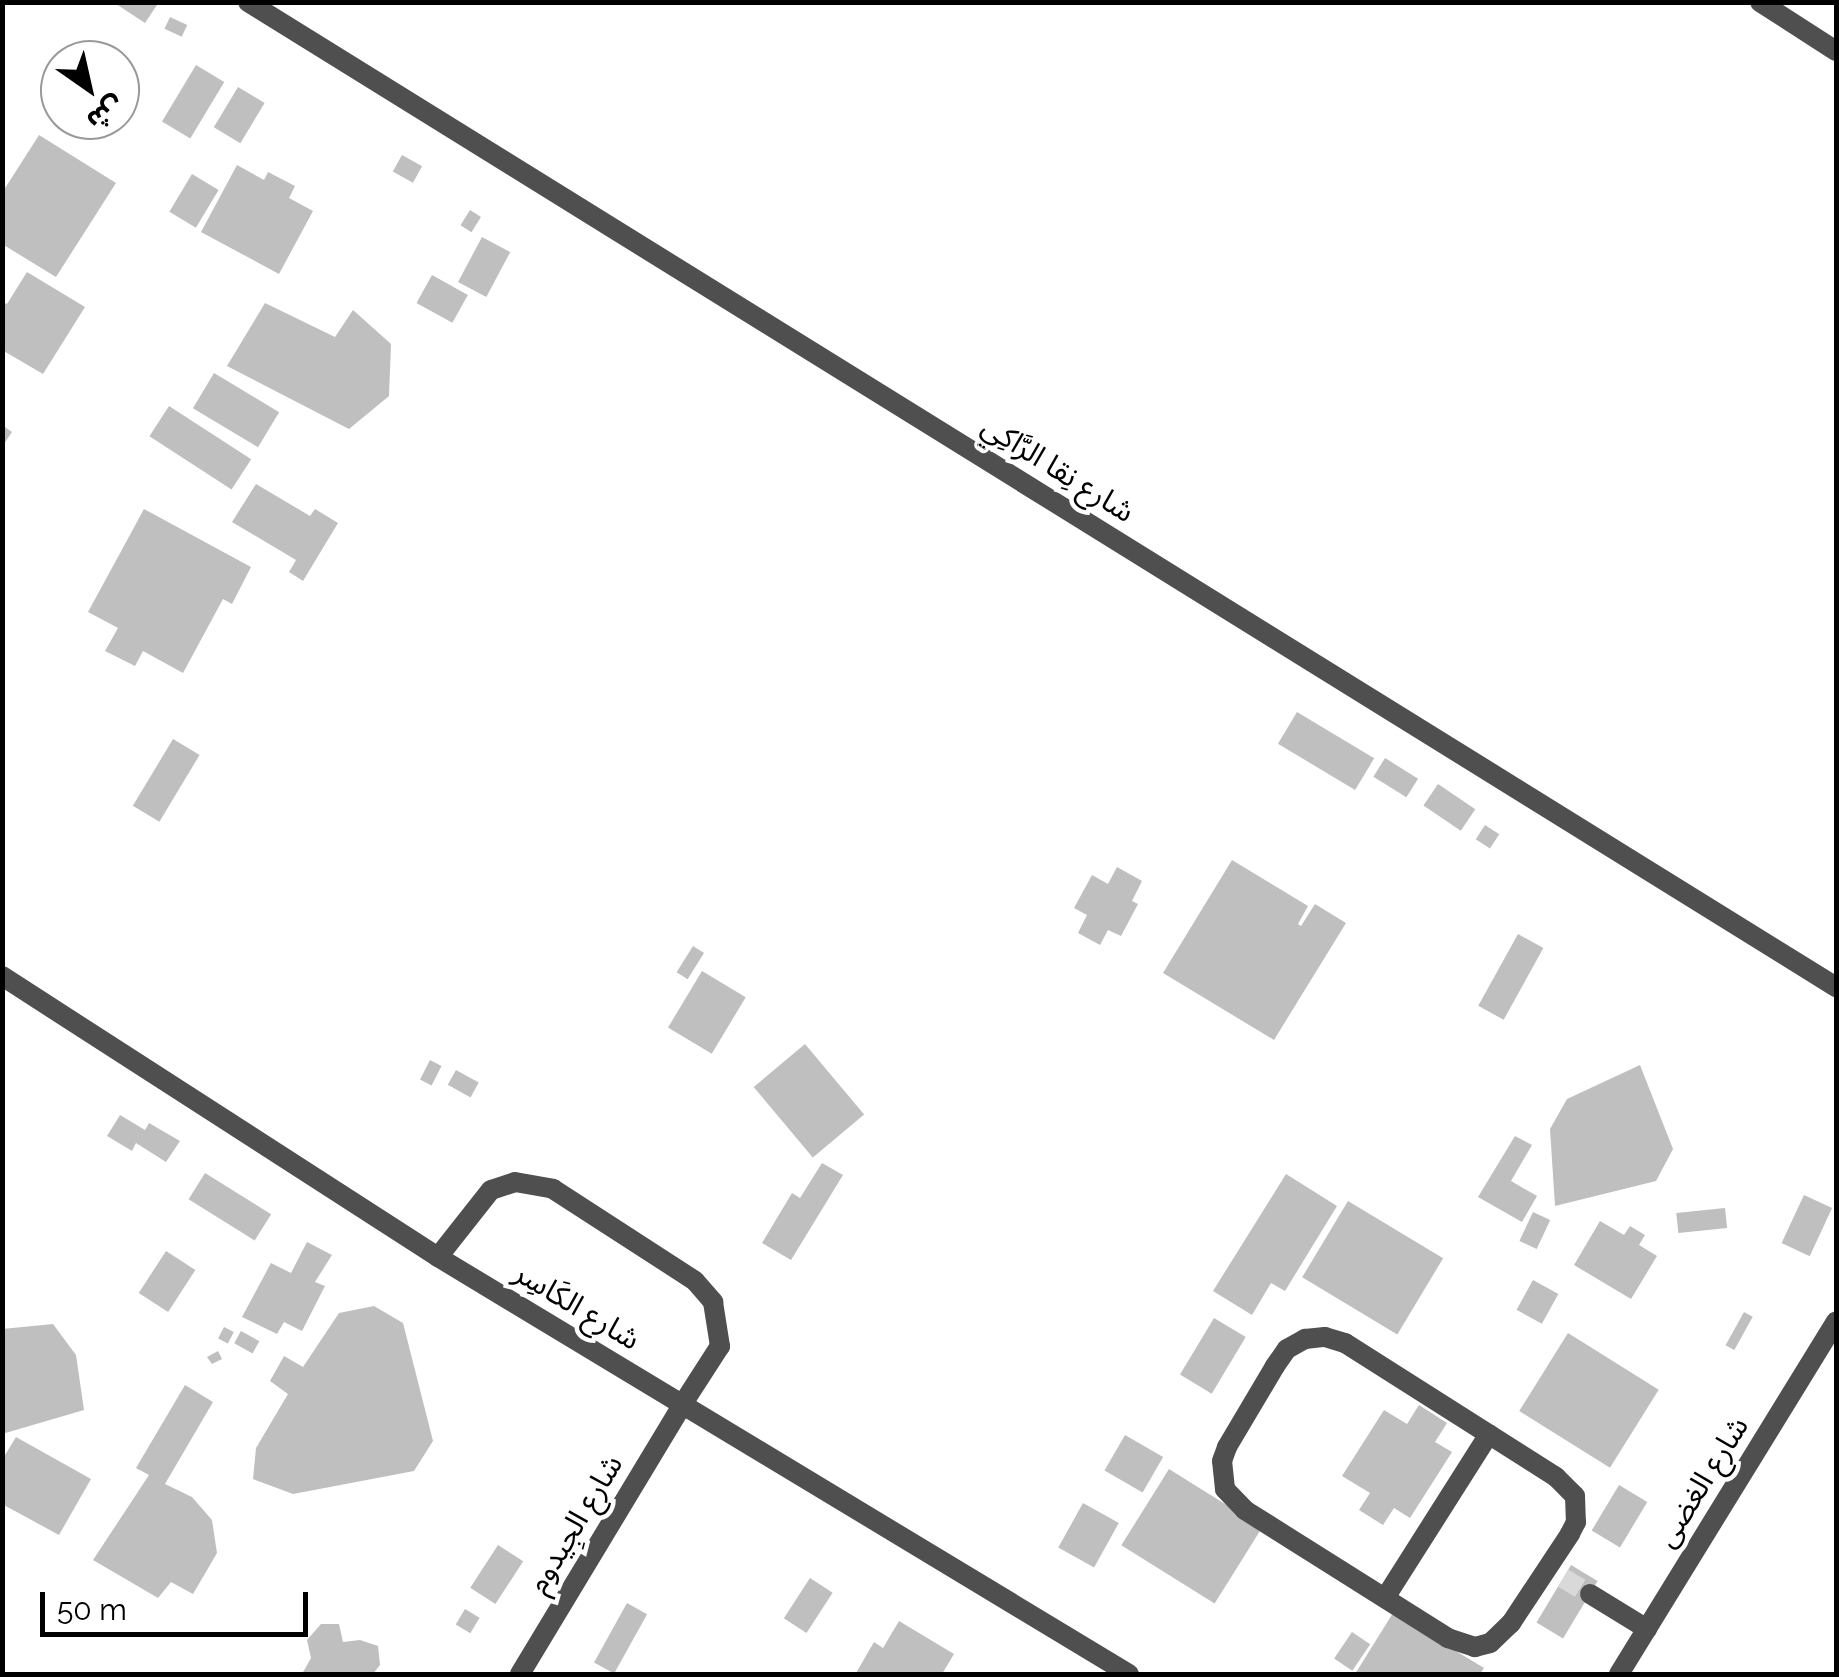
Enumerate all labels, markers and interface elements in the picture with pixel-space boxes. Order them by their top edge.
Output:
north arrow [40,40,140,140]
text: ش [81,89,131,138]
street label: شارع نِقا الرَّاكِي [975,408,1141,530]
street label: شارع الكَاسِر [508,1254,646,1358]
street label: شارع الغضى [1648,1410,1756,1554]
street label: شارع الجِيدوم [520,1448,630,1600]
scale bar [45,1572,312,1634]
text: 50 m [57,1592,127,1627]

